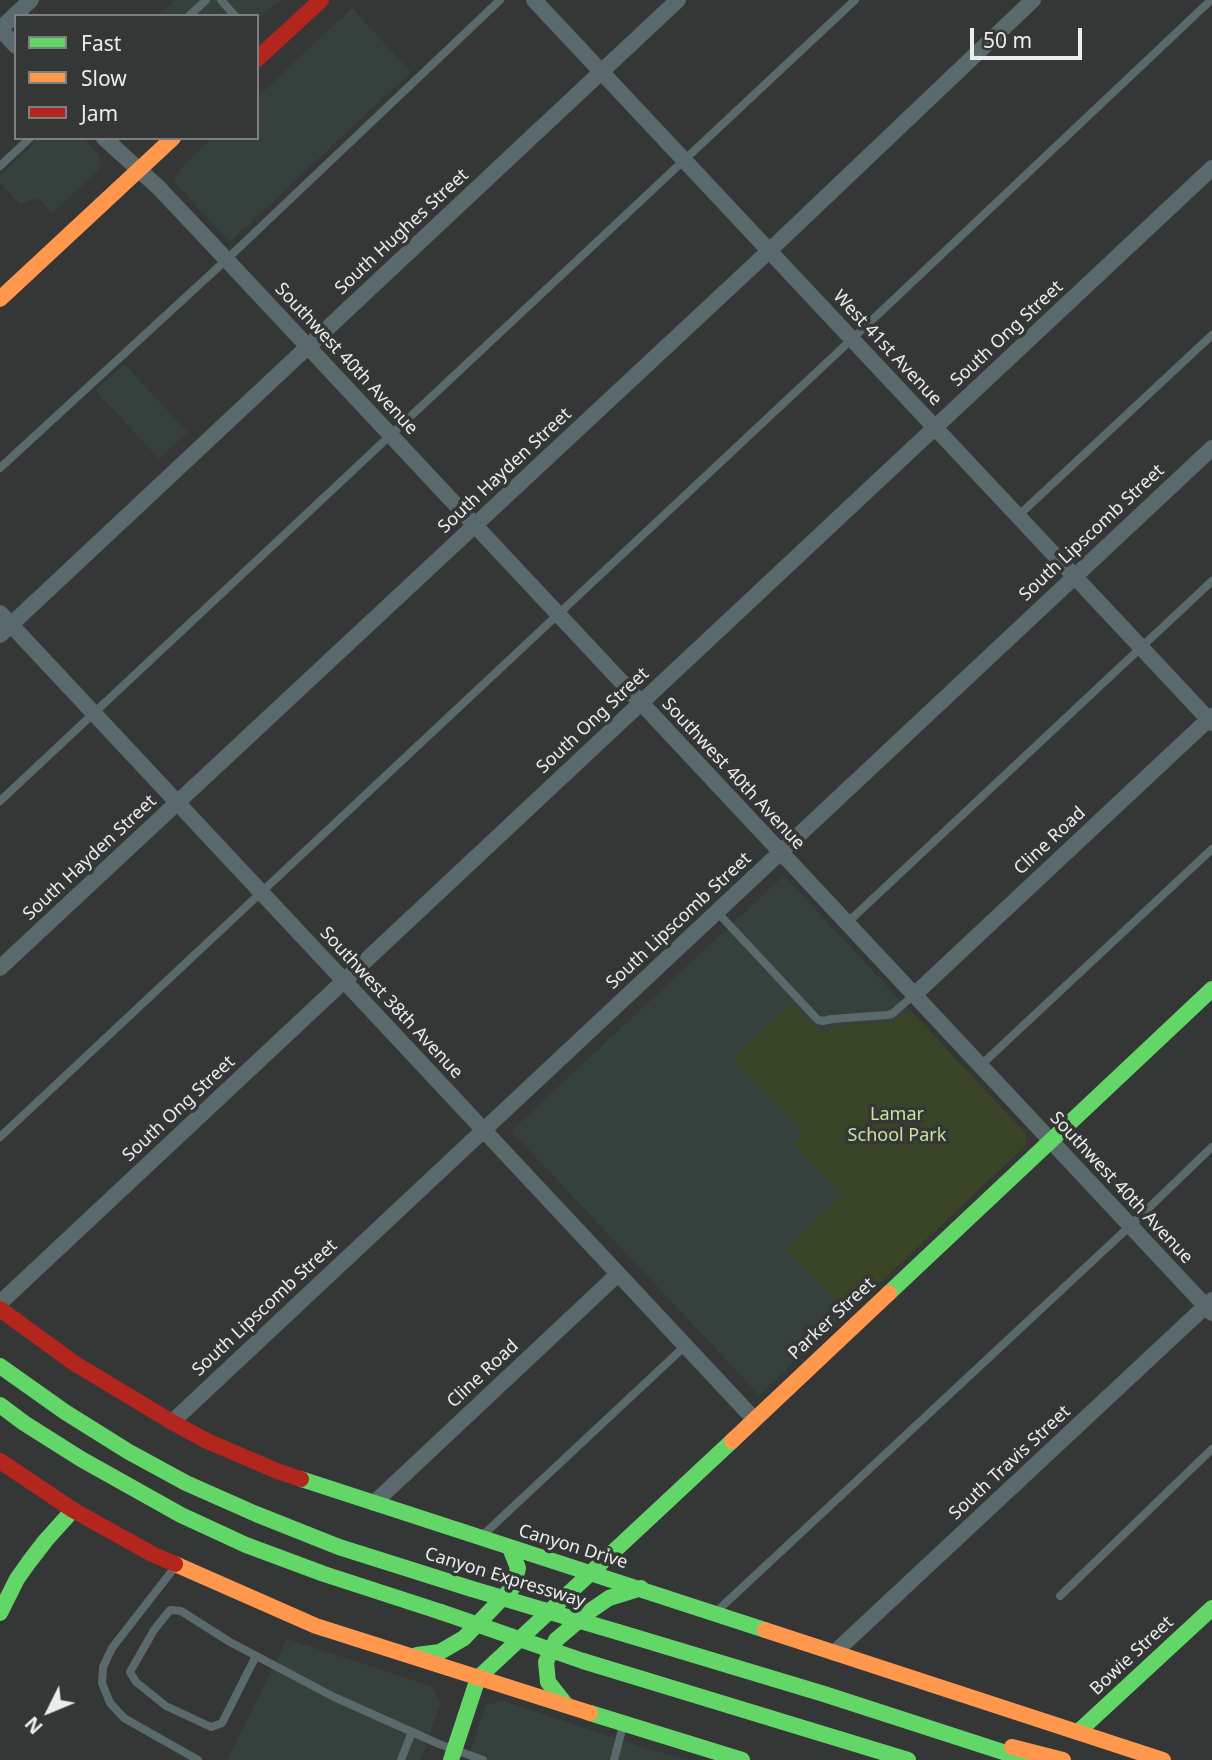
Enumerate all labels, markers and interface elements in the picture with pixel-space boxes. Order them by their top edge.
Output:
legend [14,14,259,140]
scale bar [974,14,1086,58]
text: 50 m [983,26,1032,54]
text: Fast [81,29,121,57]
text: Slow [81,64,127,92]
text: Jam [81,99,118,127]
street label: South Hughes Street [331,165,473,299]
street label: South Ong Street [946,277,1068,391]
street label: Southwest 40th Avenue [270,279,422,439]
street label: West 41st Avenue [828,286,946,410]
street label: South Hayden Street [434,404,576,538]
street label: South Lipscomb Street [1015,460,1169,606]
street label: South Ong Street [532,664,654,778]
street label: Southwest 40th Avenue [657,694,809,854]
street label: South Hayden Street [19,791,161,925]
street label: Cline Road [1010,802,1090,880]
street label: South Lipscomb Street [602,848,756,994]
street label: Southwest 38th Avenue [315,923,467,1083]
street label: South Ong Street [118,1052,240,1166]
park label: Lamar School Park [848,1104,946,1146]
street label: Southwest 40th Avenue [1045,1108,1197,1268]
street label: South Lipscomb Street [188,1235,342,1381]
street label: Parker Street [784,1273,880,1365]
street label: Cline Road [443,1335,523,1413]
street label: South Travis Street [945,1401,1075,1525]
street label: Canyon Drive [516,1520,630,1574]
street label: Canyon Expressway [422,1543,588,1613]
street label: Bowie Street [1086,1612,1178,1700]
north arrow [14,1676,84,1746]
text: N [19,1711,48,1740]

